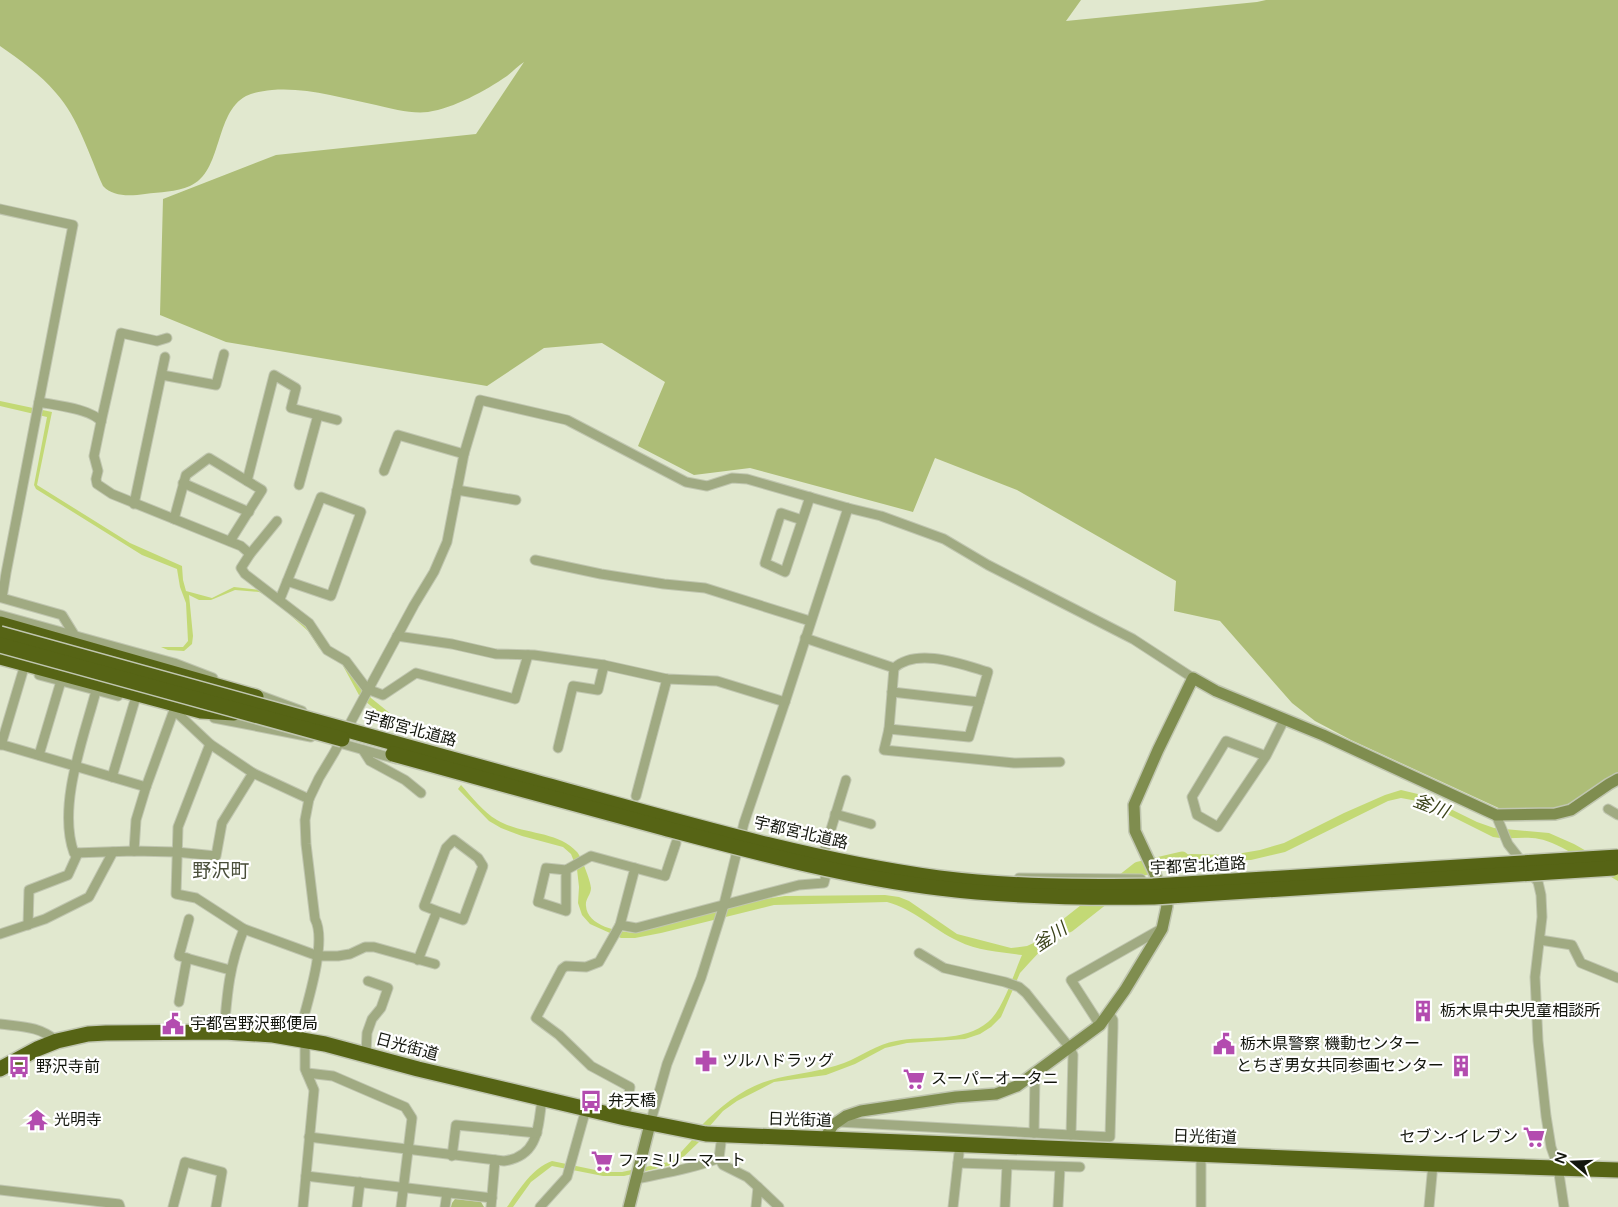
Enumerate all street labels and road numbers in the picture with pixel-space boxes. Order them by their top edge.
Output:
street label: 宇都宮北道路 [361,707,459,751]
street label: 宇都宮北道路 [752,812,850,854]
street label: 宇都宮北道路 [1150,854,1246,878]
street label: 日光街道 [373,1029,441,1065]
street label: 日光街道 [768,1109,832,1131]
street label: 日光街道 [1173,1126,1237,1148]

